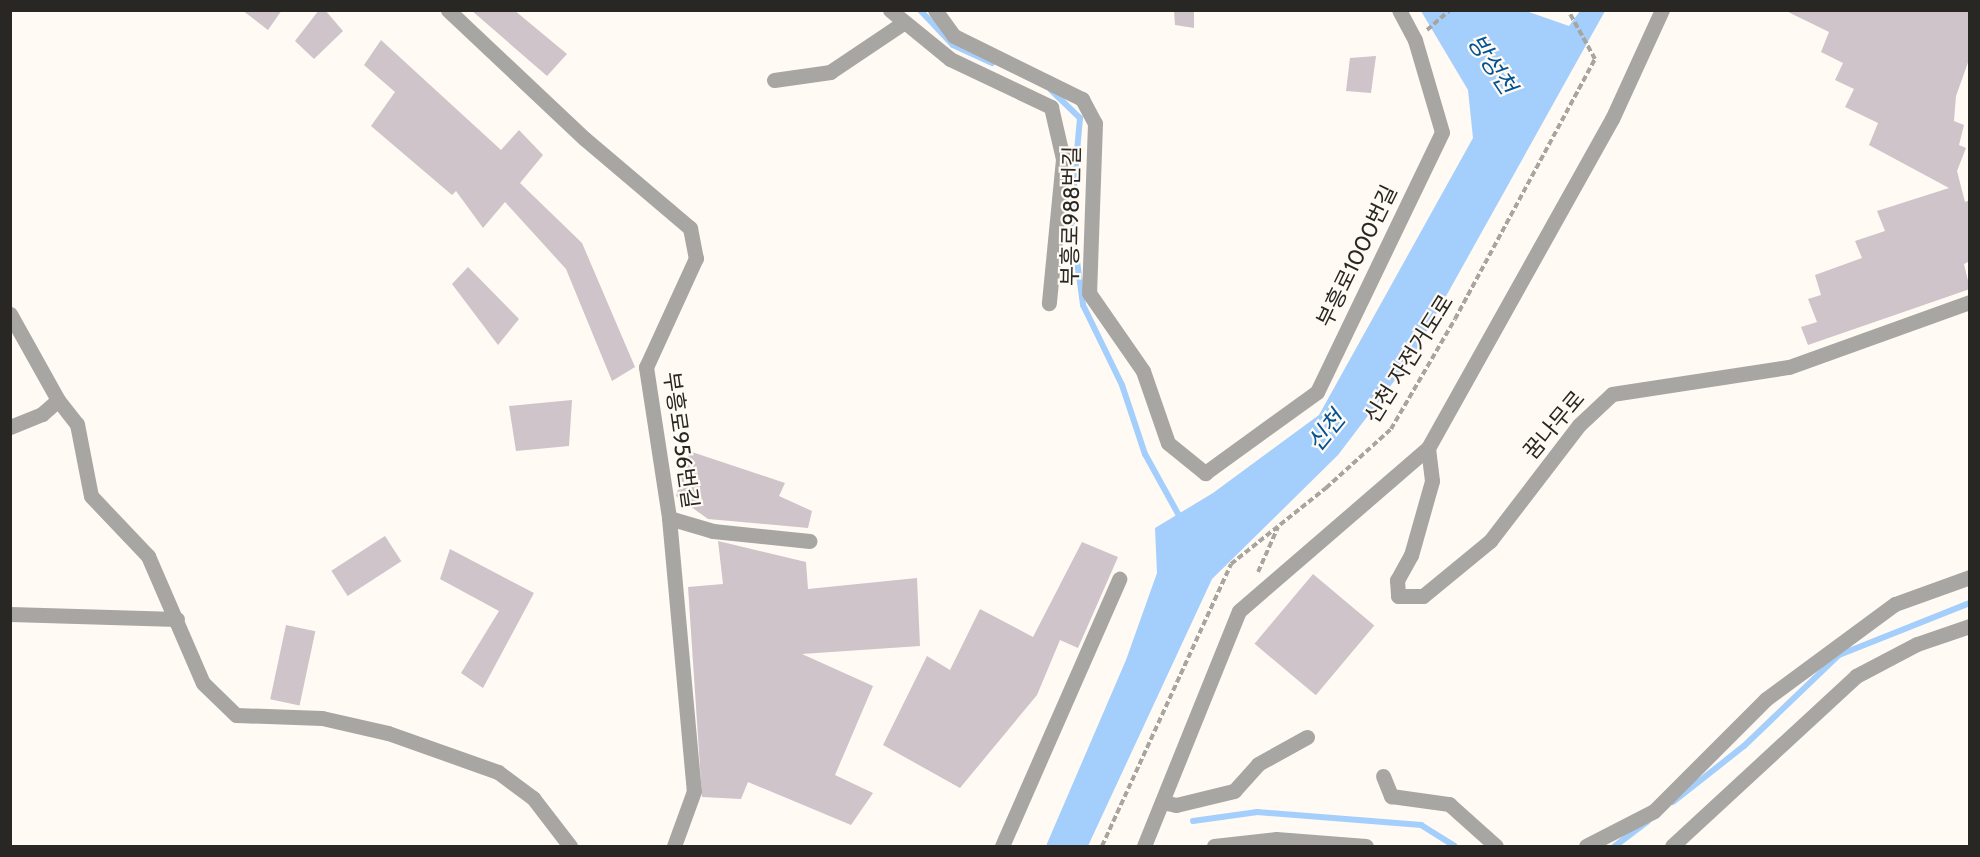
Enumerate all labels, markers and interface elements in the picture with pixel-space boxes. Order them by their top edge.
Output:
water label: 방성천 [1462,28,1522,100]
street label: 부흥로988번길 [1057,146,1085,286]
street label: 부흥로1000번길 [1311,181,1403,331]
street label: 신천 자전거도로 [1359,290,1459,428]
street label: 부흥로956번길 [658,370,704,510]
street label: 꿈나무로 [1518,386,1590,464]
water label: 신천 [1301,405,1351,457]

